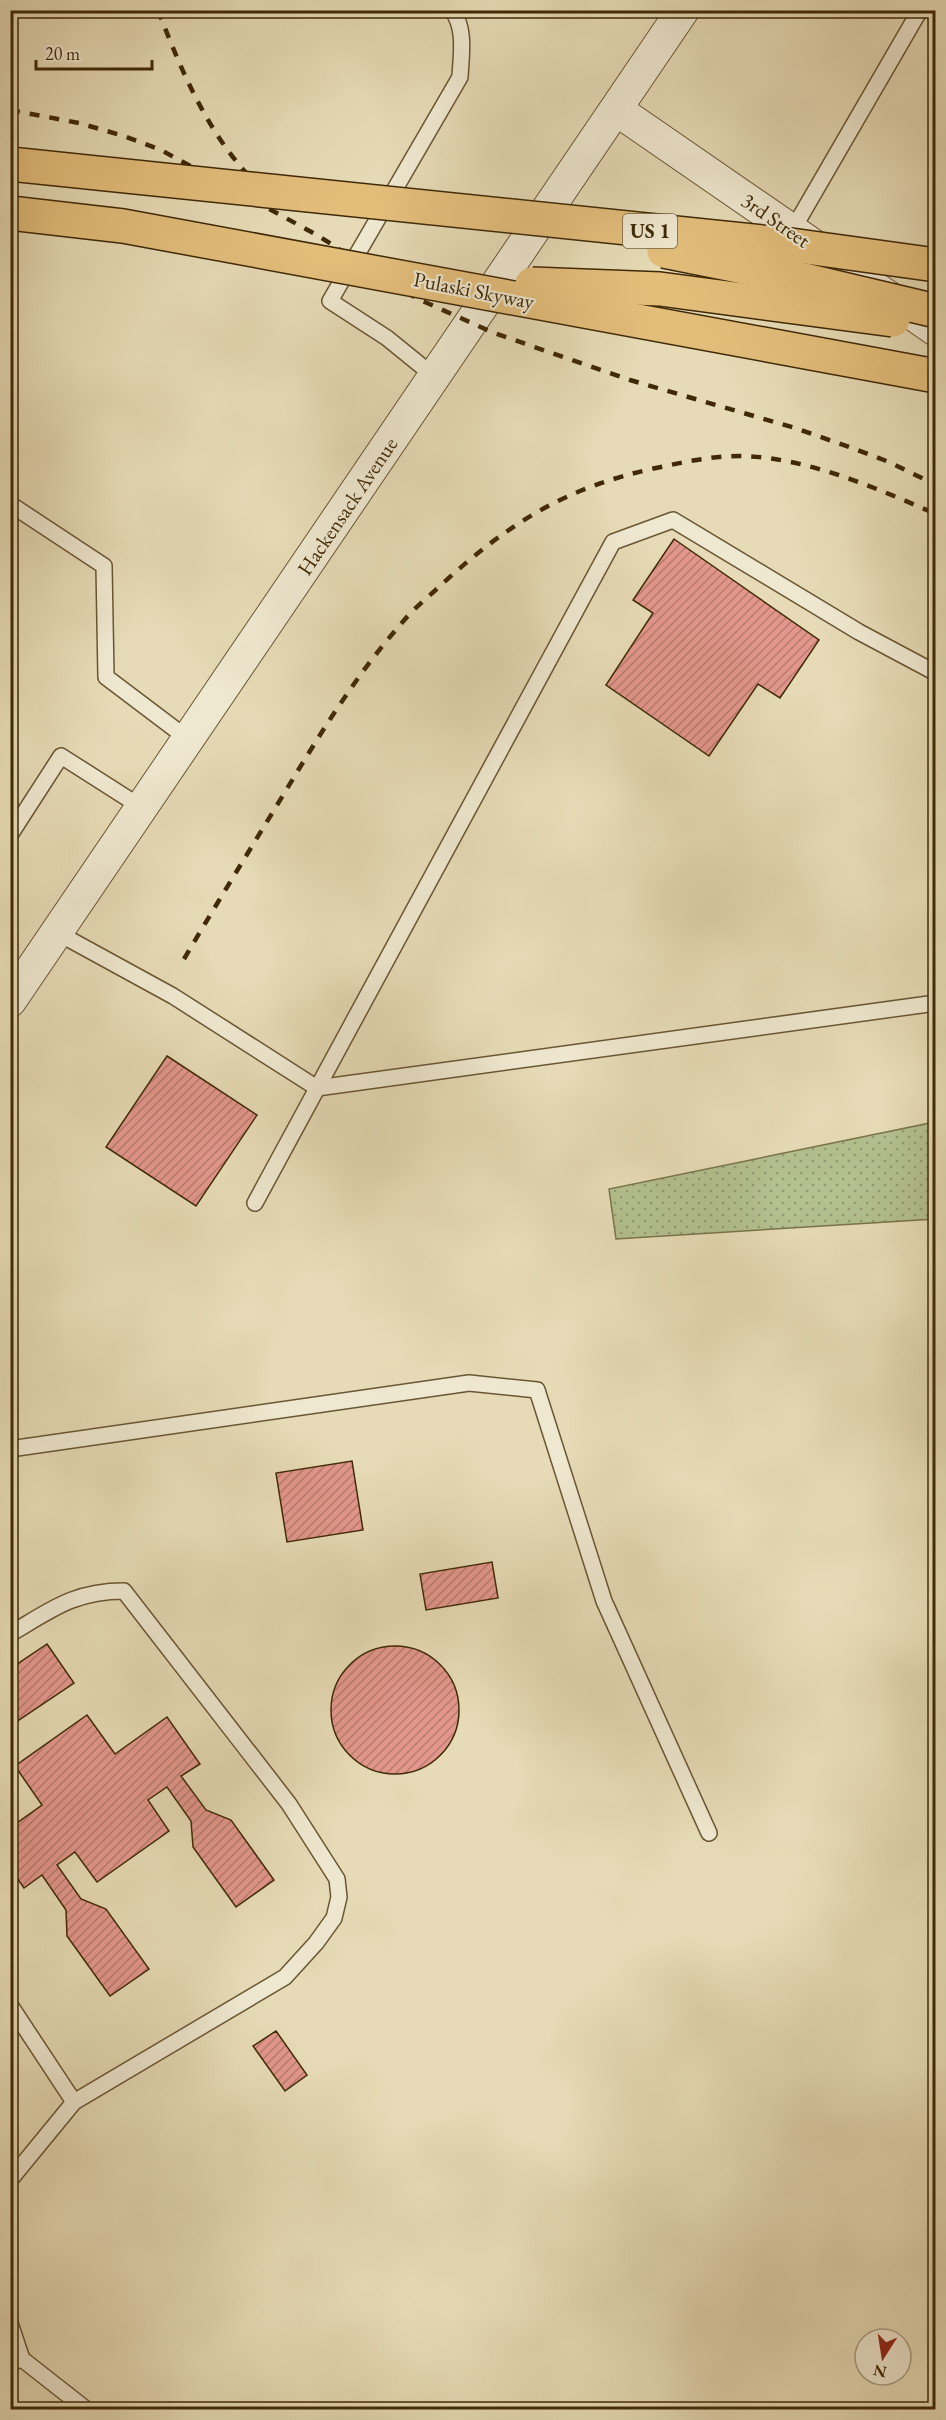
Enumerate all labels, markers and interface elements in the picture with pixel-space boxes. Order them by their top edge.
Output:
scale bar [36,33,152,71]
text: 20 m [45,42,80,65]
street label: 3rd Street [736,187,816,254]
road number: US 1 [623,214,677,248]
street label: Pulaski Skyway [411,265,537,315]
street label: Hackensack Avenue [291,432,403,580]
north arrow [853,2327,913,2387]
text: N [871,2360,889,2383]

